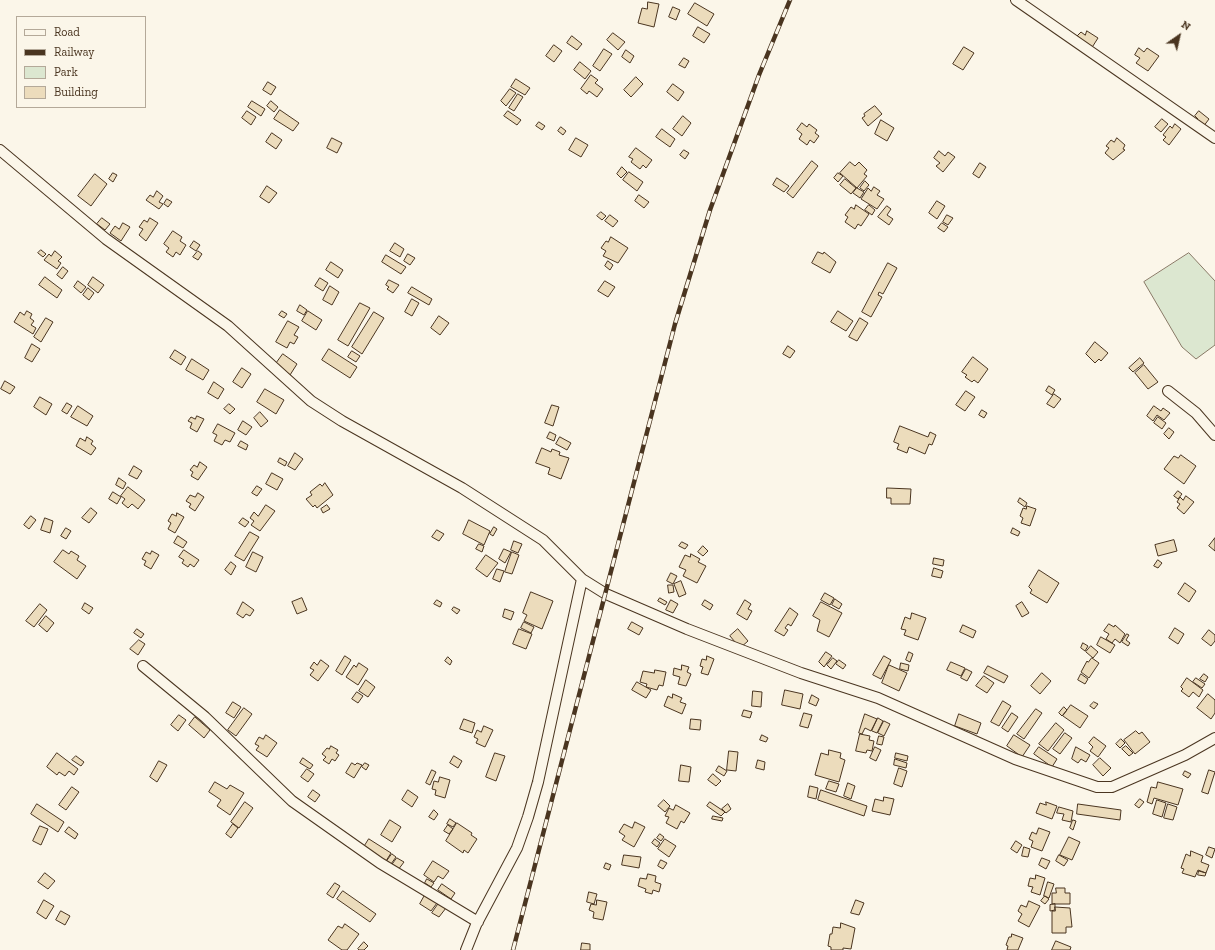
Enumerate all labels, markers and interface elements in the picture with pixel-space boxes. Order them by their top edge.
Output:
legend [16,16,146,108]
north arrow [1159,16,1199,56]
text: N [1179,18,1193,33]
text: Road [54,25,80,39]
text: Railway [54,45,95,59]
text: Park [54,65,78,79]
text: Building [54,85,98,99]

